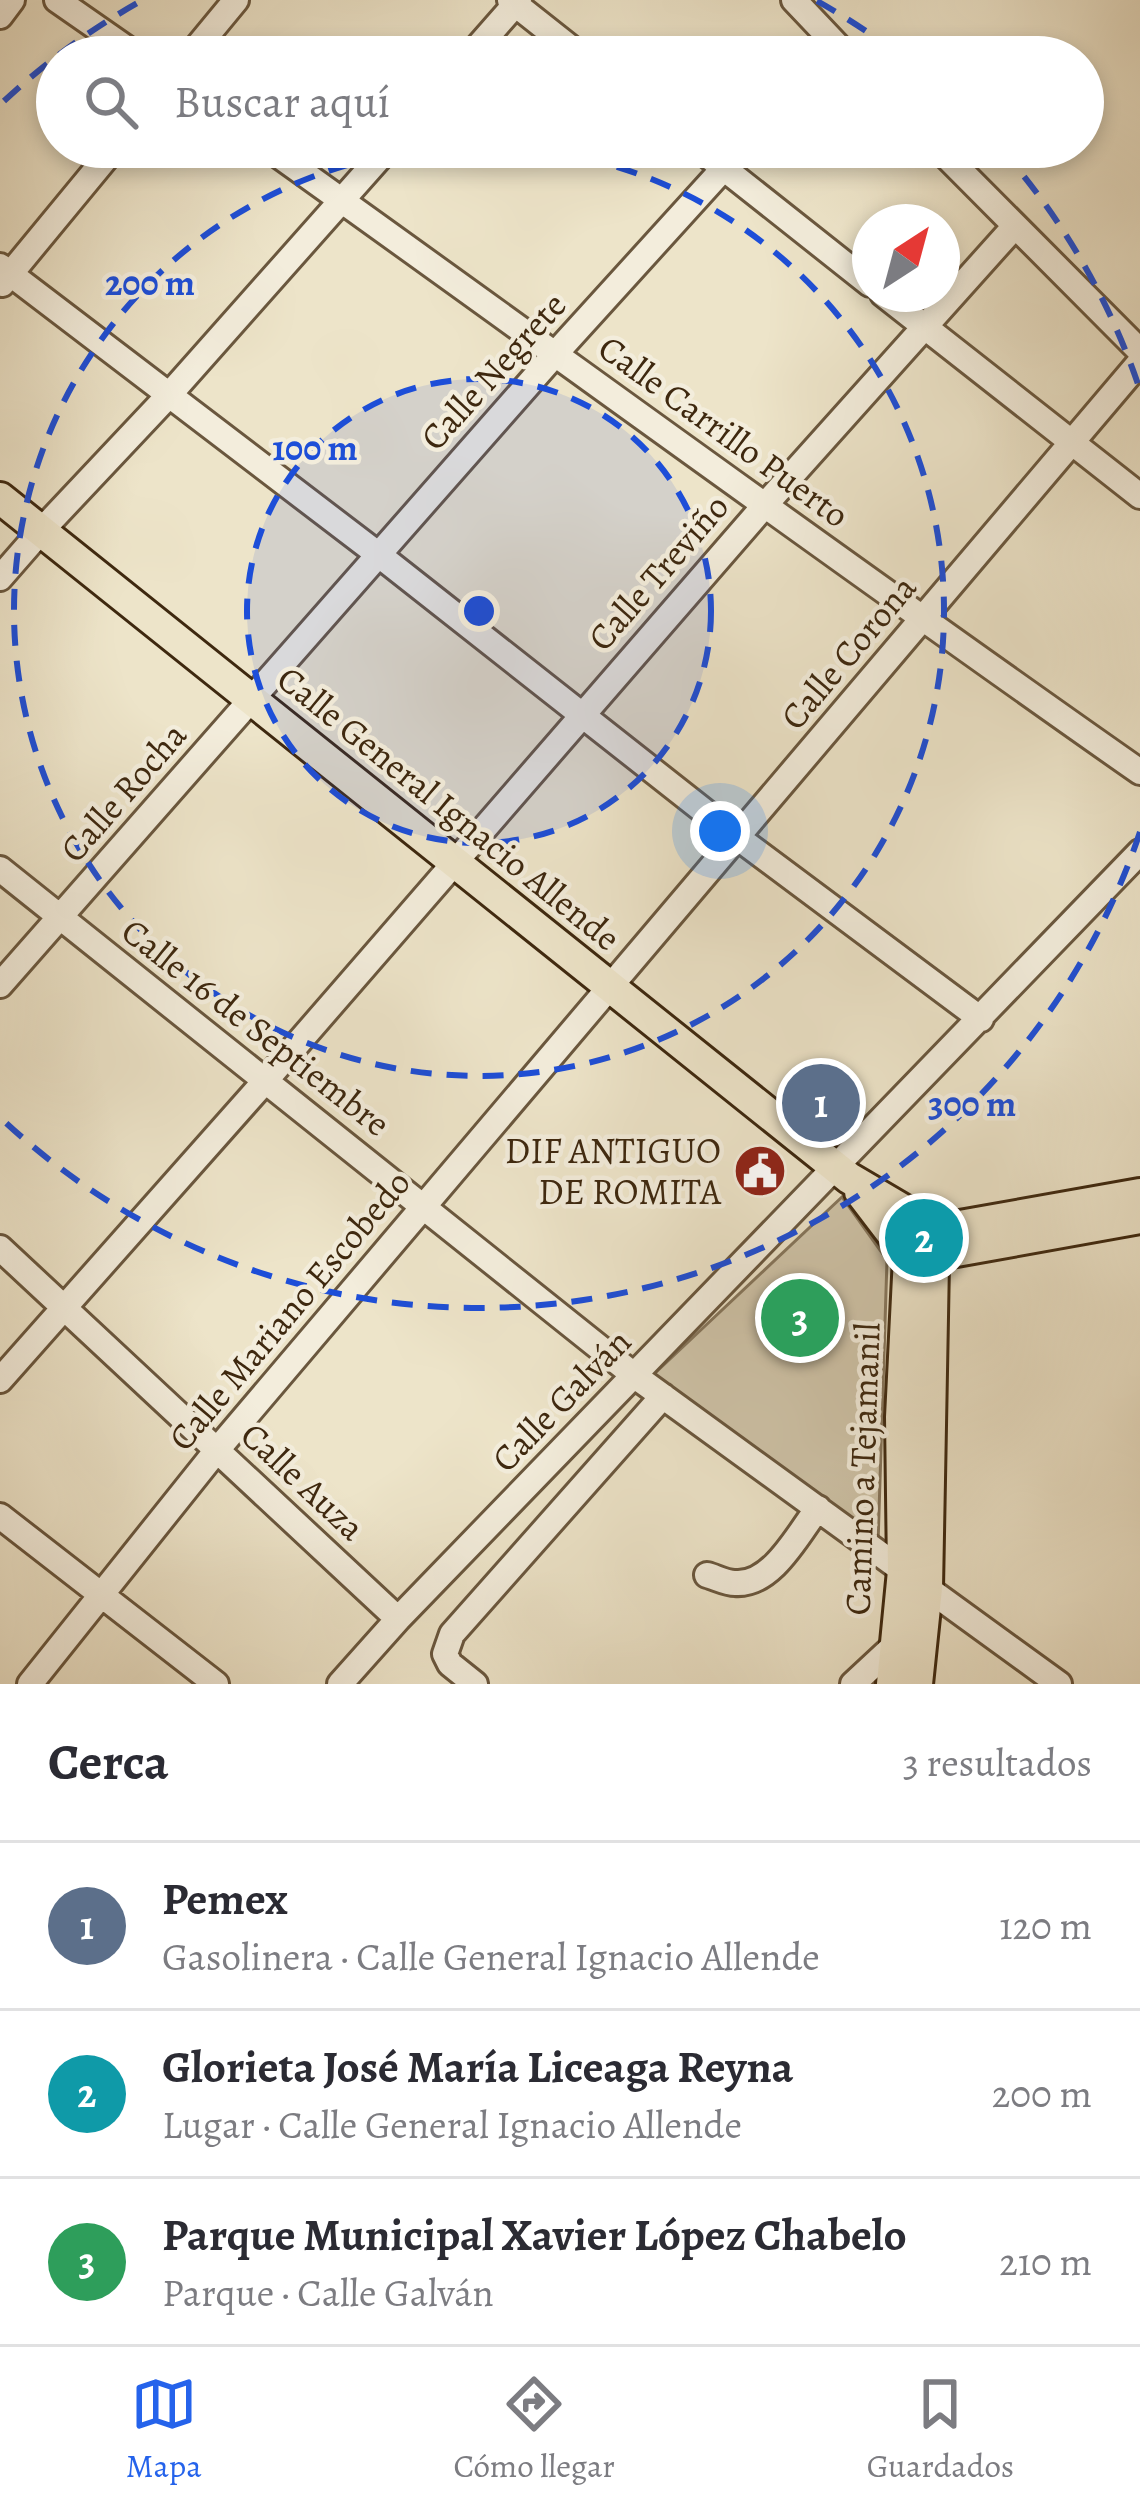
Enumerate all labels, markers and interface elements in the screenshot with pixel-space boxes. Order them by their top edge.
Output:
search box [36,36,1104,168]
icon: search [78,69,144,135]
text: Buscar aquí [174,71,390,133]
north arrow [852,204,960,312]
text: 200 m [105,258,195,307]
street label: Calle Negrete [409,282,577,460]
street label: Calle Carrillo Puerto [589,323,859,539]
text: 100 m [272,423,358,472]
street label: Calle Treviño [576,483,740,661]
street label: Calle Corona [769,564,927,740]
centre of rings [458,590,500,632]
street label: Calle General Ignacio Allende [267,654,631,962]
street label: Calle Rocha [49,712,197,872]
your location [690,801,750,861]
street label: Calle 16 de Septiembre [112,907,400,1147]
pin: 1 [782,1058,860,1148]
text: 300 m [928,1079,1016,1128]
place label: DIF ANTIGUO DE ROMITA [505,1126,722,1216]
public building icon: DIF ANTIGUO DE ROMITA [732,1143,788,1199]
street label: Calle Mariano Escobedo [157,1159,421,1461]
pin: 2 [885,1193,963,1283]
pin: 3 [761,1273,839,1363]
street label: Calle Galván [480,1318,642,1482]
street label: Camino a Tejamanil [832,1322,892,1616]
street label: Calle Auza [230,1411,376,1551]
text: Cerca [48,1727,169,1797]
text: 3 resultados [903,1736,1092,1789]
text: Pemex [162,1868,288,1930]
text: 1 [80,1899,94,1952]
text: 120 m [999,1899,1092,1952]
text: Gasolinera · Calle General Ignacio Allende [162,1930,820,1983]
text: Glorieta José María Liceaga Reyna [162,2036,793,2098]
text: 2 [78,2067,96,2120]
text: 200 m [992,2067,1092,2120]
text: Lugar · Calle General Ignacio Allende [162,2098,742,2151]
text: Parque Municipal Xavier López Chabelo [162,2204,907,2266]
text: 3 [79,2235,95,2288]
text: 210 m [999,2235,1092,2288]
text: Parque · Calle Galván [162,2266,494,2319]
tab: Mapa [126,2371,202,2488]
tab: Cómo llegar [453,2371,615,2488]
tab: Guardados [867,2371,1014,2488]

